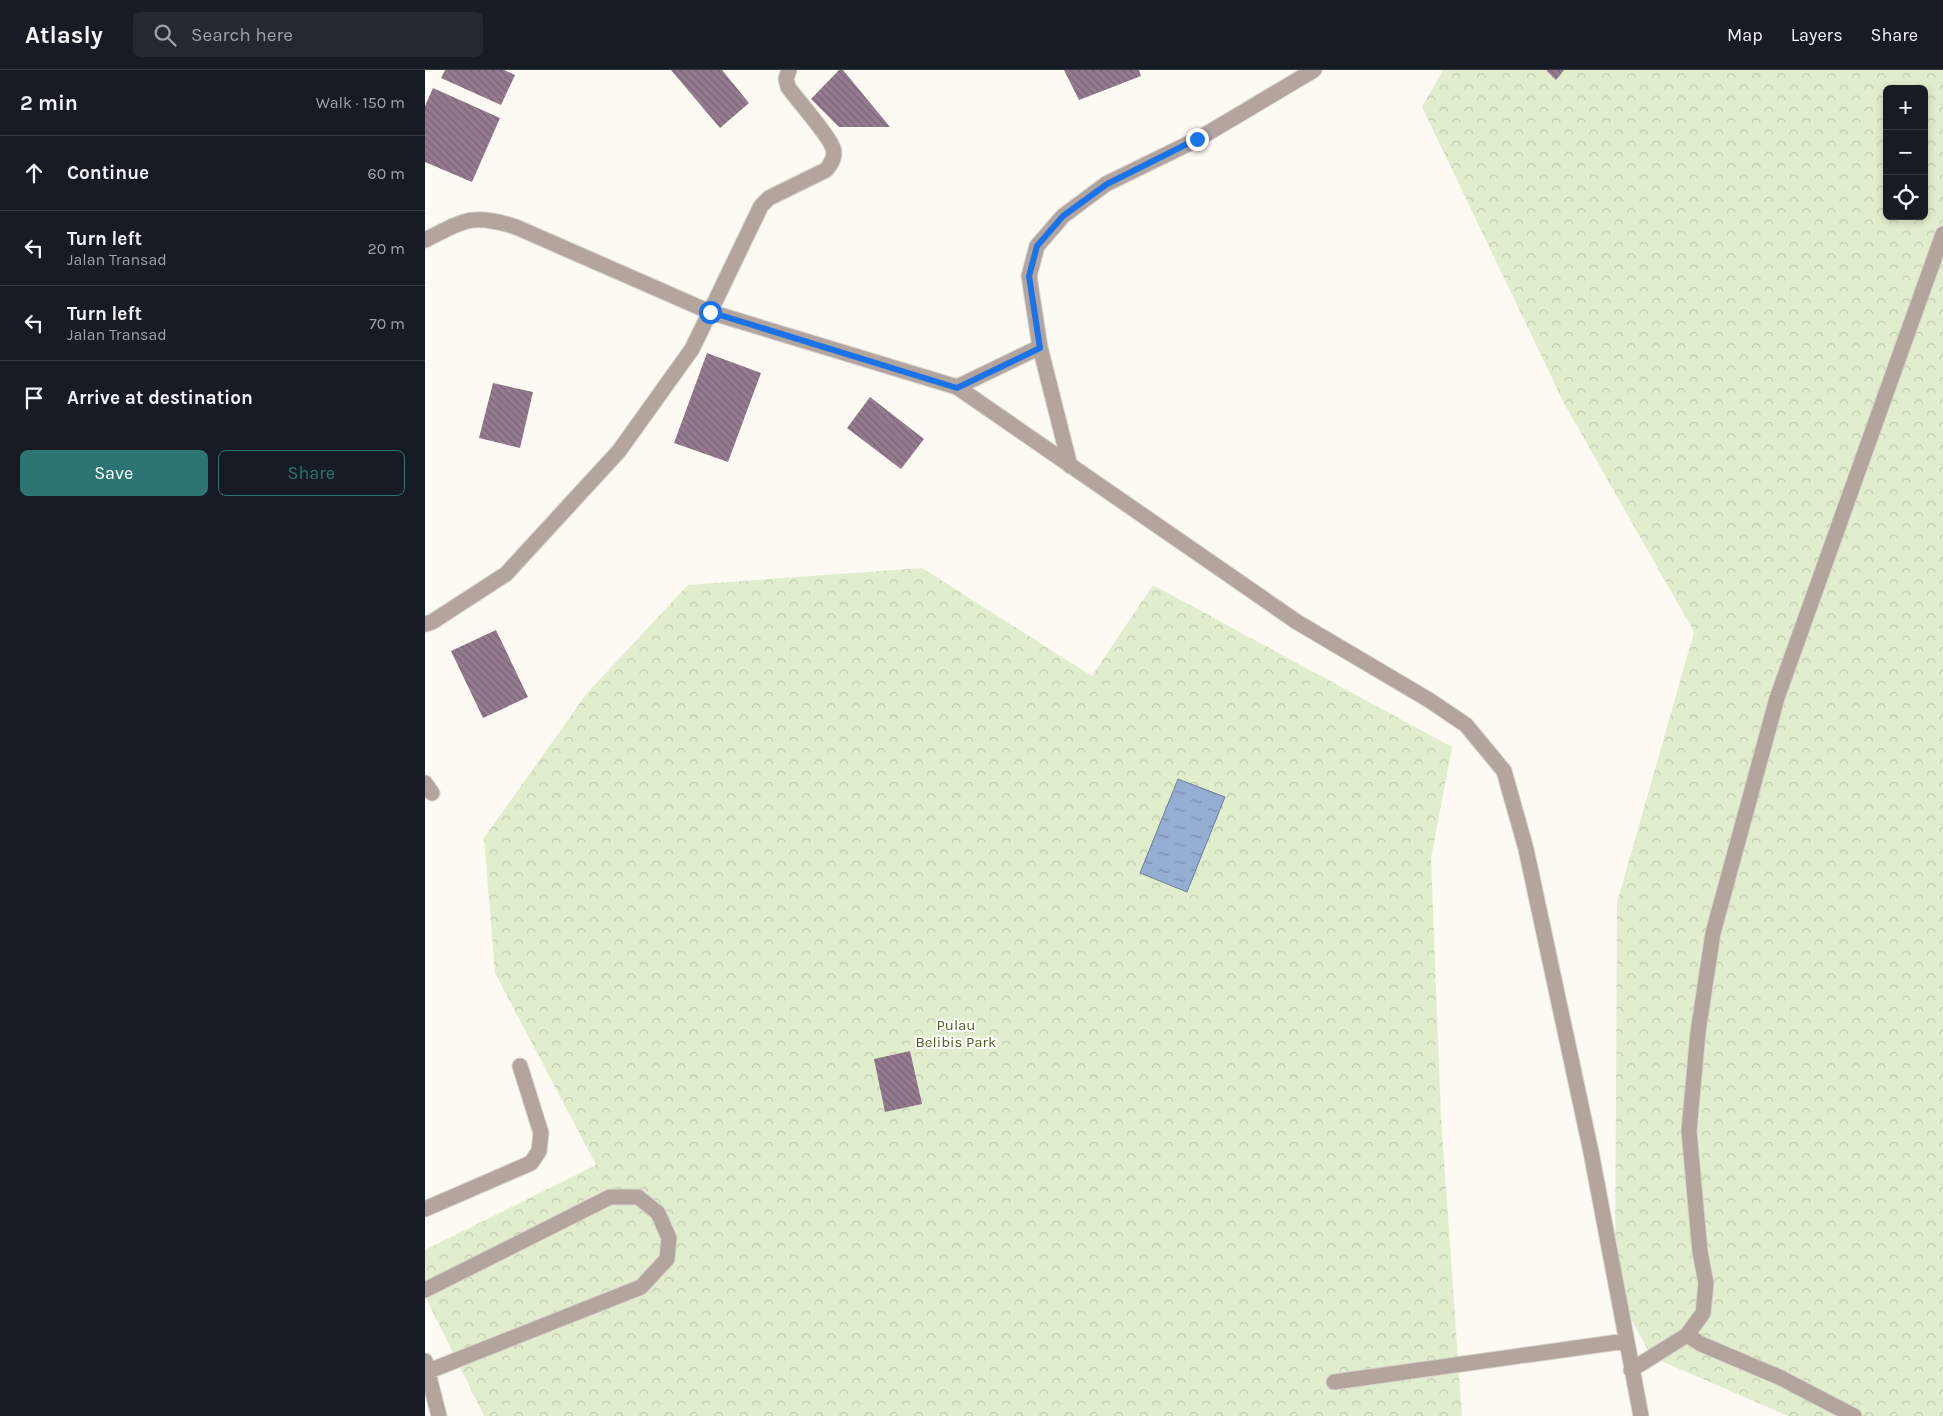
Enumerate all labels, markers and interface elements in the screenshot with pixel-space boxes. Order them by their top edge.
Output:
search box [133,12,483,57]
text: Atlasly [25,21,103,49]
icon: search [151,21,179,49]
text: Search here [191,24,293,46]
text: Map [1727,24,1763,46]
text: Layers [1791,24,1843,46]
text: Share [1871,24,1918,46]
map controls [1883,85,1928,220]
button: + [1883,85,1928,130]
text: 2 min [20,91,78,115]
text: Walk · 150 m [316,93,405,112]
route end [1186,128,1209,151]
button: − [1883,130,1928,175]
icon: ahead [20,159,48,187]
text: Continue [67,162,149,184]
text: 60 m [368,164,405,183]
button: locate [1883,175,1928,220]
text: Turn left [67,228,142,250]
icon: left [20,234,48,262]
text: 20 m [367,239,405,258]
text: Jalan Transad [67,250,167,269]
route start [699,301,722,324]
text: Turn left [67,303,142,325]
icon: left [20,309,48,337]
text: 70 m [369,314,405,333]
text: Jalan Transad [67,325,167,344]
icon: arrive [20,384,48,412]
text: Arrive at destination [67,387,253,409]
button: Save [20,450,208,496]
button: Share [218,450,405,496]
park label: Pulau Belibis Park [916,1016,996,1051]

